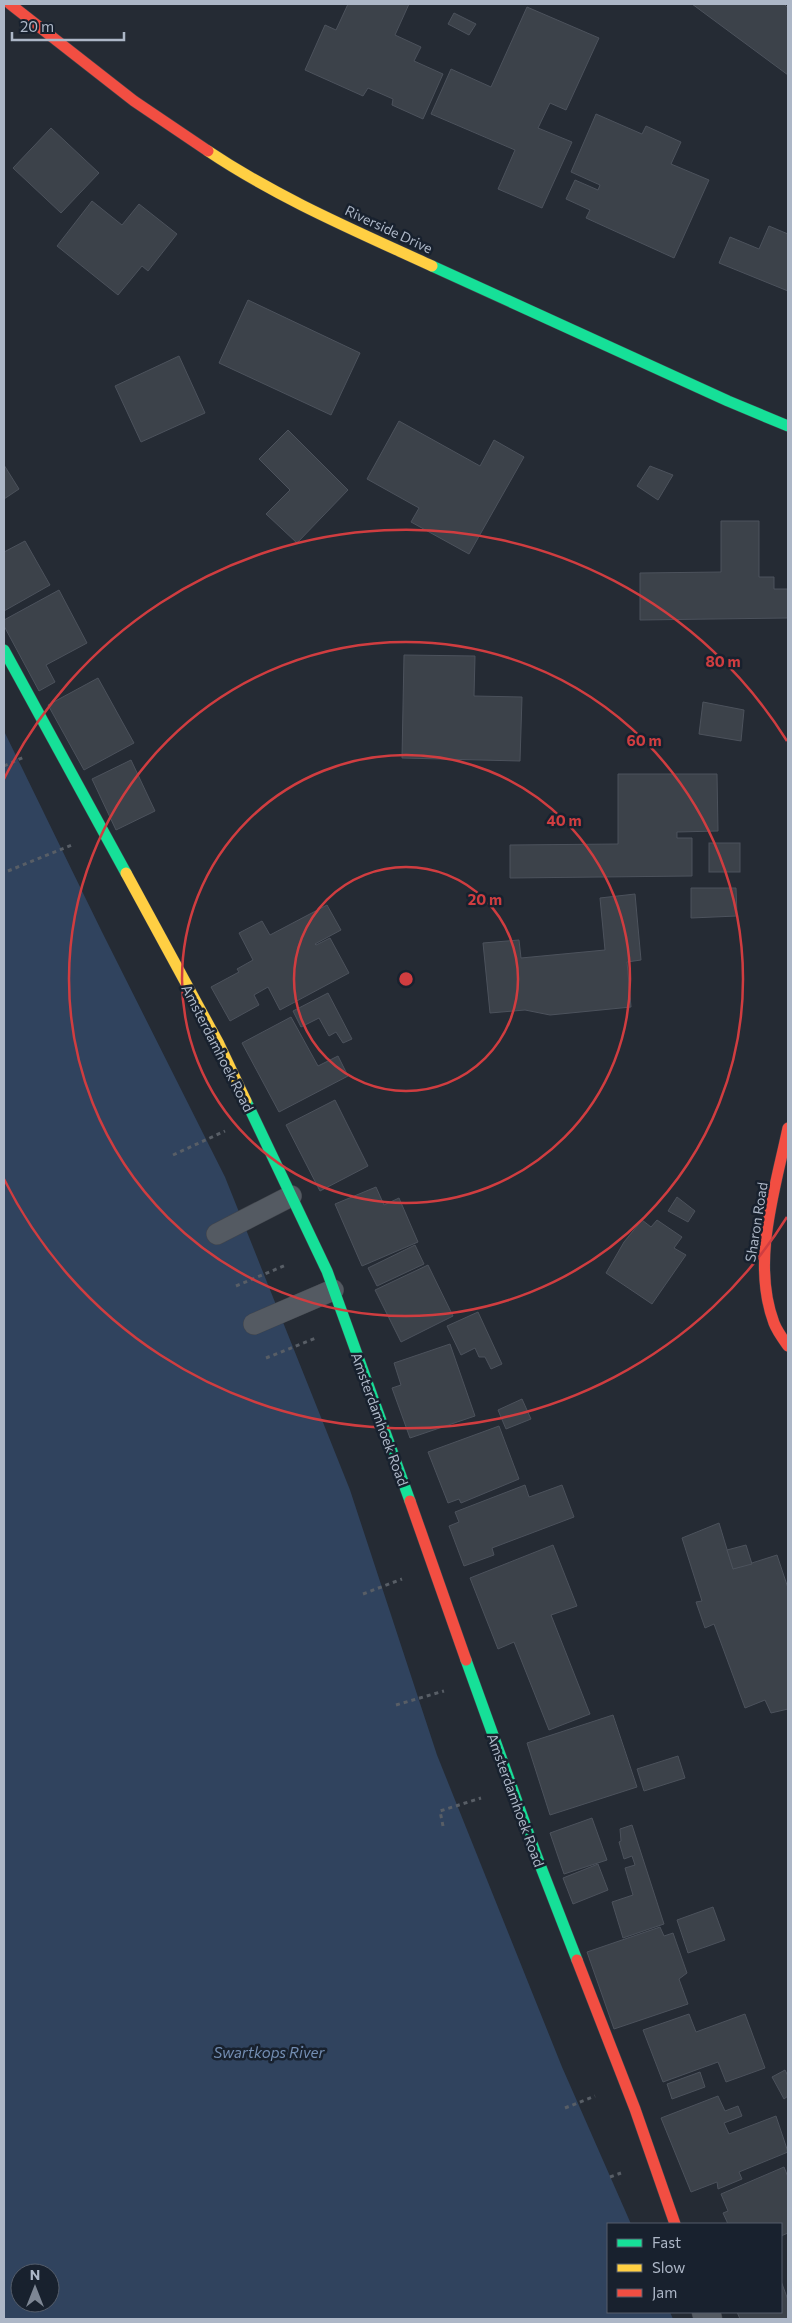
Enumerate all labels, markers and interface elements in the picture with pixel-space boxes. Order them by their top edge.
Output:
scale bar [12,10,125,42]
text: 20 m [20,17,54,35]
street label: Riverside Drive [343,201,435,257]
text: 80 m [705,652,741,670]
text: 60 m [626,731,662,749]
text: 40 m [546,811,582,829]
text: 20 m [468,890,502,908]
centre of rings [397,970,415,988]
street label: Amsterdamhoek Road [178,981,258,1115]
street label: Sharon Road [741,1181,771,1263]
street label: Amsterdamhoek Road [348,1350,412,1488]
street label: Amsterdamhoek Road [484,1731,548,1869]
water label: Swartkops River [214,2043,325,2061]
legend [607,2223,782,2313]
text: Fast [652,2233,681,2251]
text: Slow [652,2258,685,2276]
north arrow [10,2263,60,2313]
text: N [30,2266,40,2283]
text: Jam [652,2283,677,2301]

